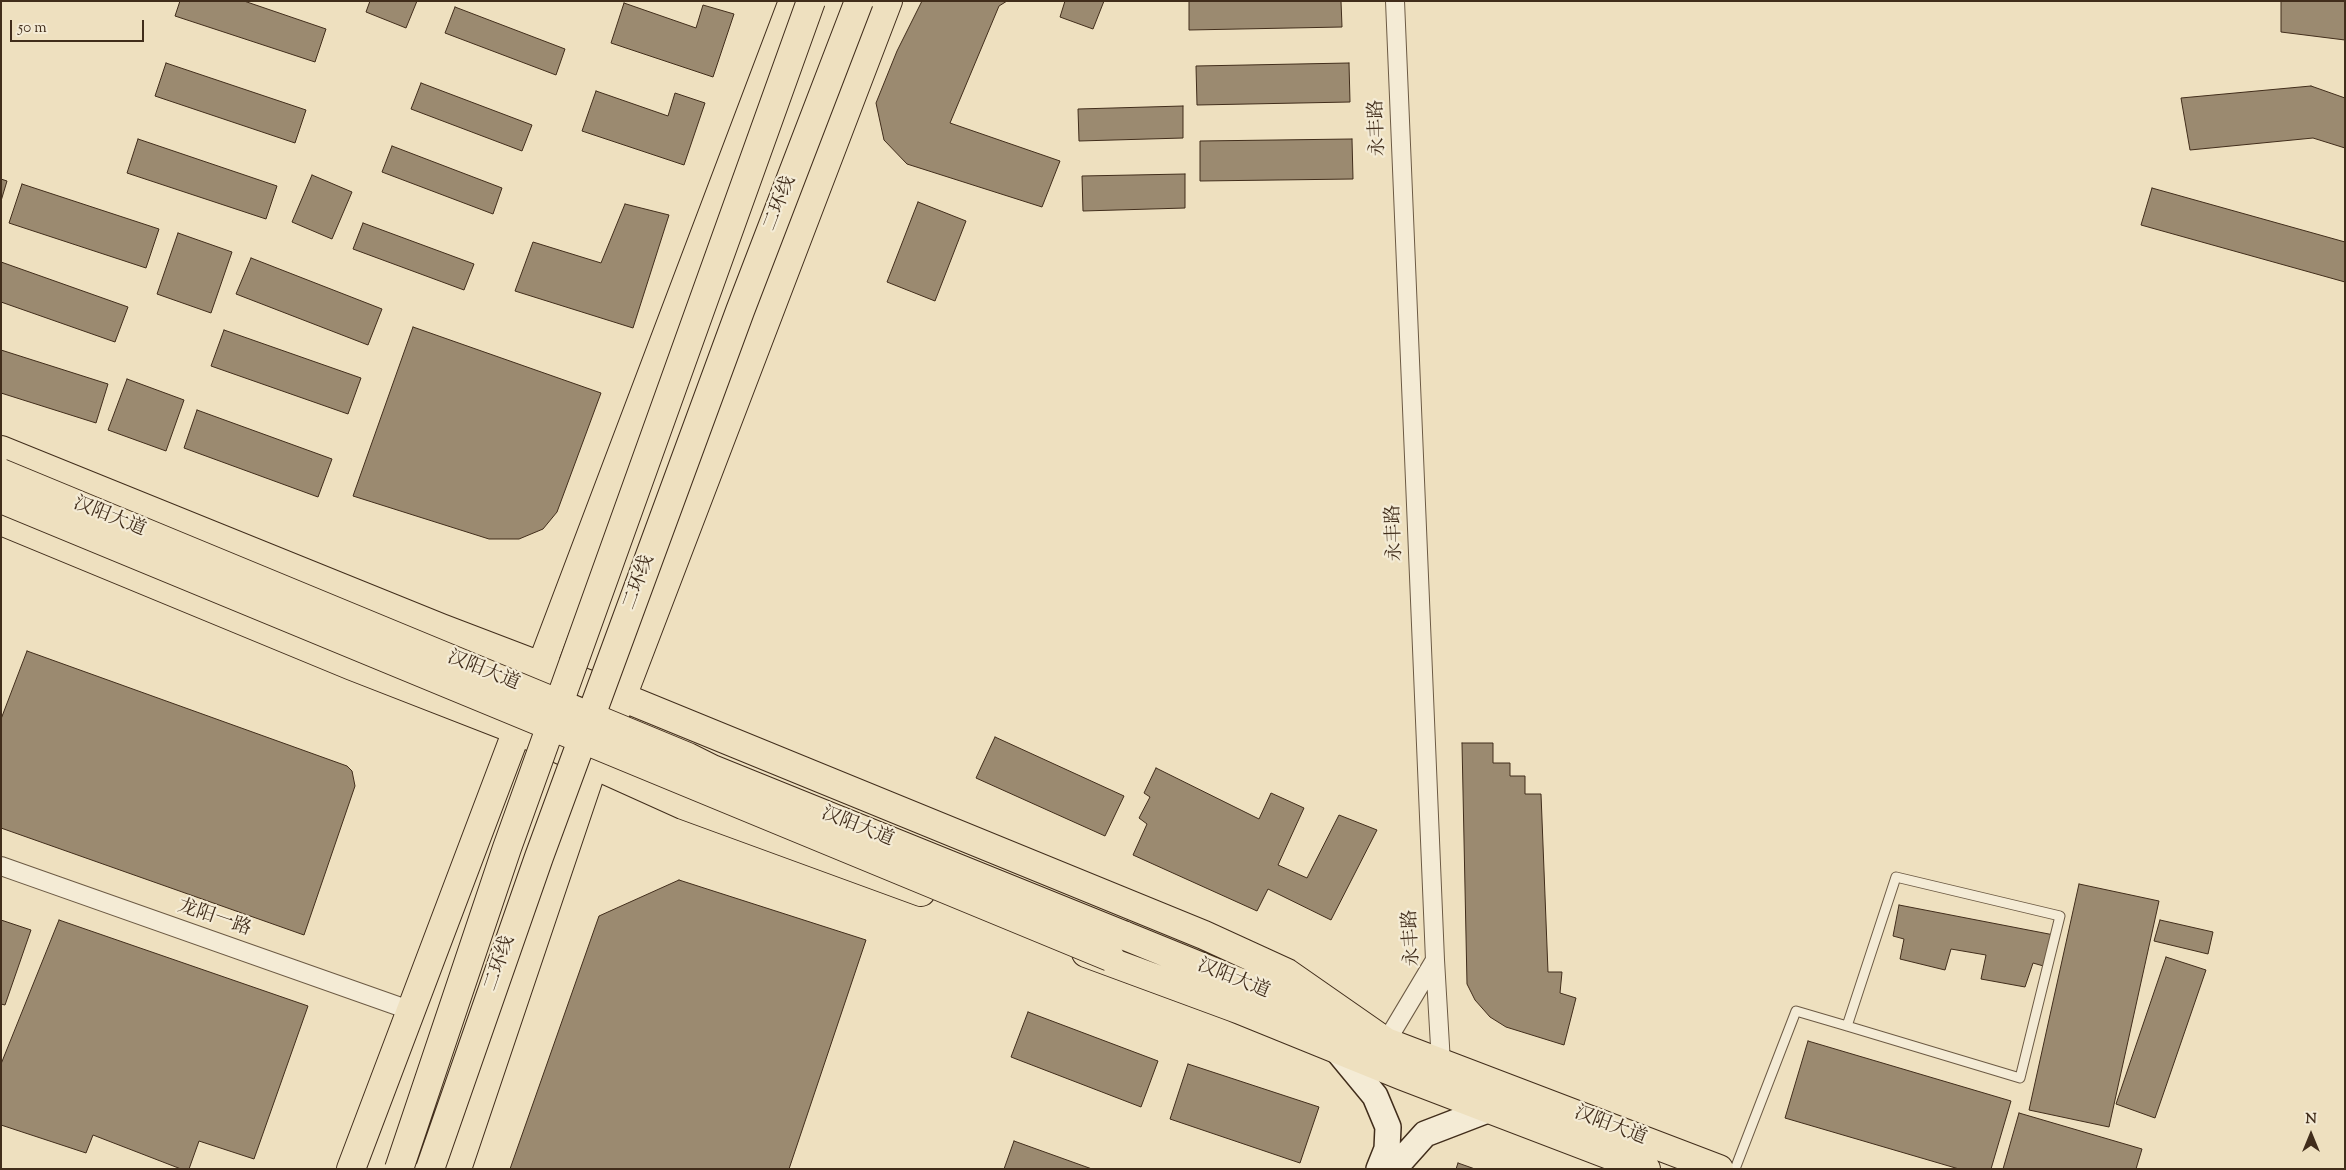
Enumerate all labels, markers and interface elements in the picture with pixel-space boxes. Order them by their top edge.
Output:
scale bar [12,10,146,42]
text: 50 m [18,18,47,39]
street label: 永丰路 [1367,99,1391,157]
street label: 二环线 [760,173,802,235]
street label: 汉阳大道 [69,493,149,543]
street label: 永丰路 [1384,504,1408,562]
street label: 二环线 [620,552,660,614]
street label: 汉阳大道 [443,647,523,697]
street label: 汉阳大道 [817,803,897,853]
street label: 龙阳一路 [174,896,254,942]
street label: 永丰路 [1400,909,1426,967]
street label: 二环线 [481,933,521,995]
street label: 汉阳大道 [1193,955,1273,1005]
street label: 汉阳大道 [1570,1103,1650,1151]
north arrow [2286,1110,2336,1160]
text: N [2305,1110,2317,1130]

